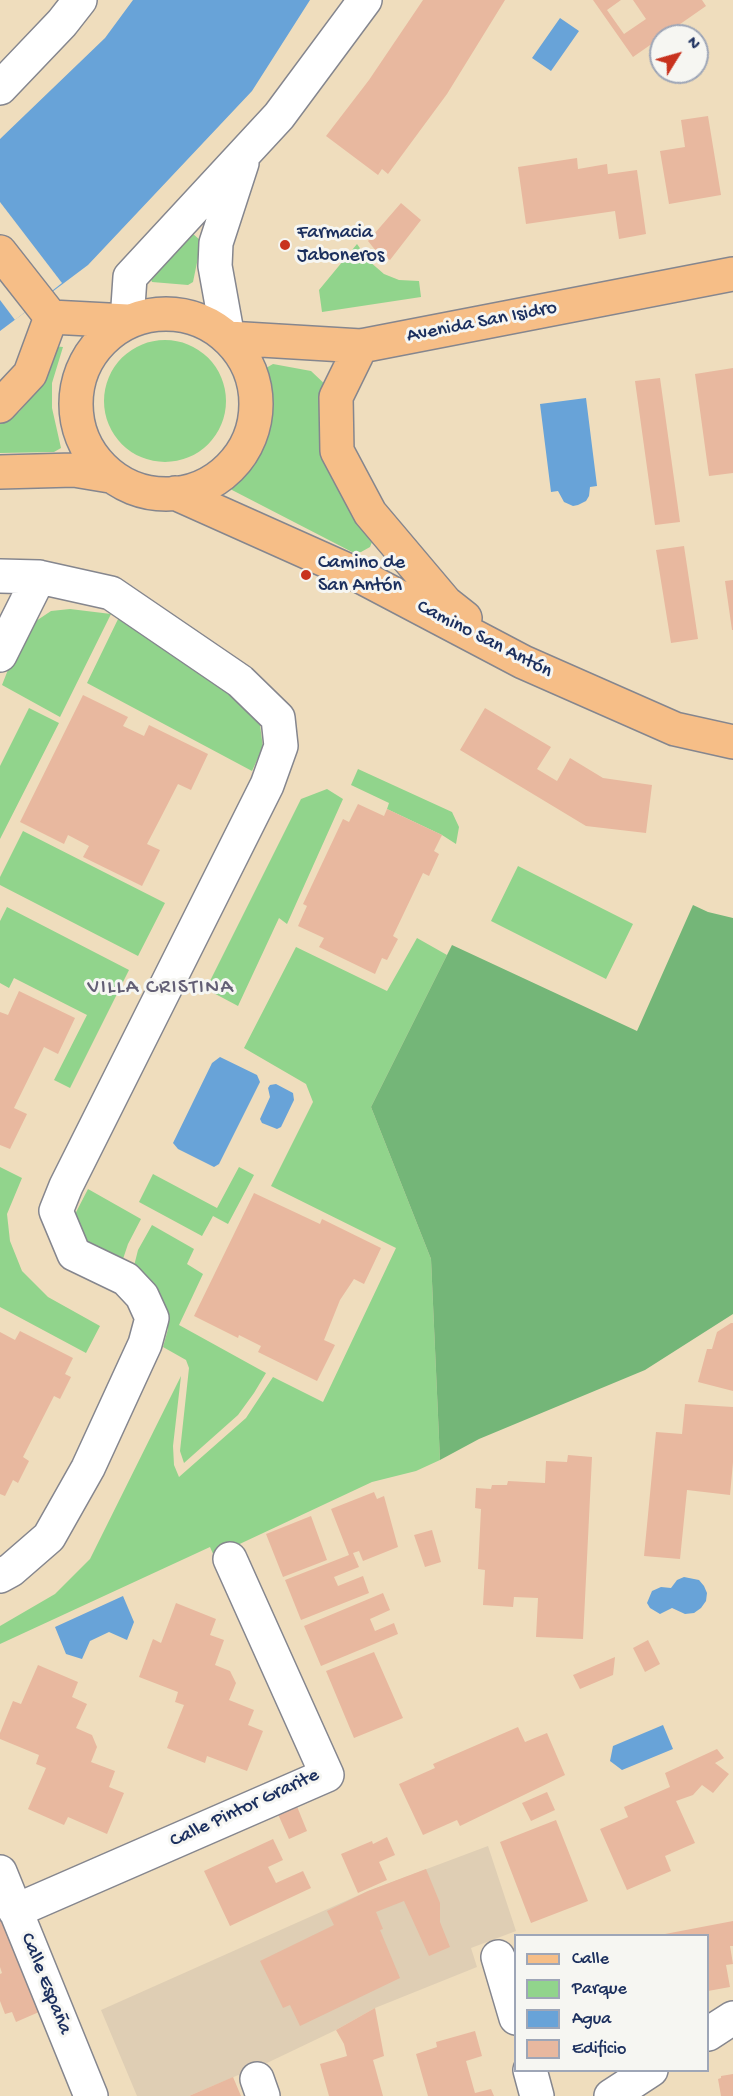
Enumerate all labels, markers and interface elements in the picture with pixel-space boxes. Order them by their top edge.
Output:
north arrow [649,24,709,84]
text: N [681,34,703,54]
place label: Farmacia Jaboneros [297,222,384,269]
marker: Farmacia Jaboneros [278,238,292,252]
street label: Avenida San Isidro [405,297,559,349]
place label: Camino de San Antón [318,552,405,599]
marker: Camino de San Antón [299,568,313,582]
street label: Camino San Antón [412,595,556,685]
district label: VILLA CRISTINA [88,976,234,1002]
street label: Calle Pintor Grarite [167,1764,323,1854]
street label: Calle España [14,1930,76,2038]
legend [514,1934,709,2072]
text: Calle [572,1949,609,1970]
text: Parque [572,1979,627,2000]
text: Agua [572,2009,611,2030]
text: Edificio [572,2039,626,2060]

